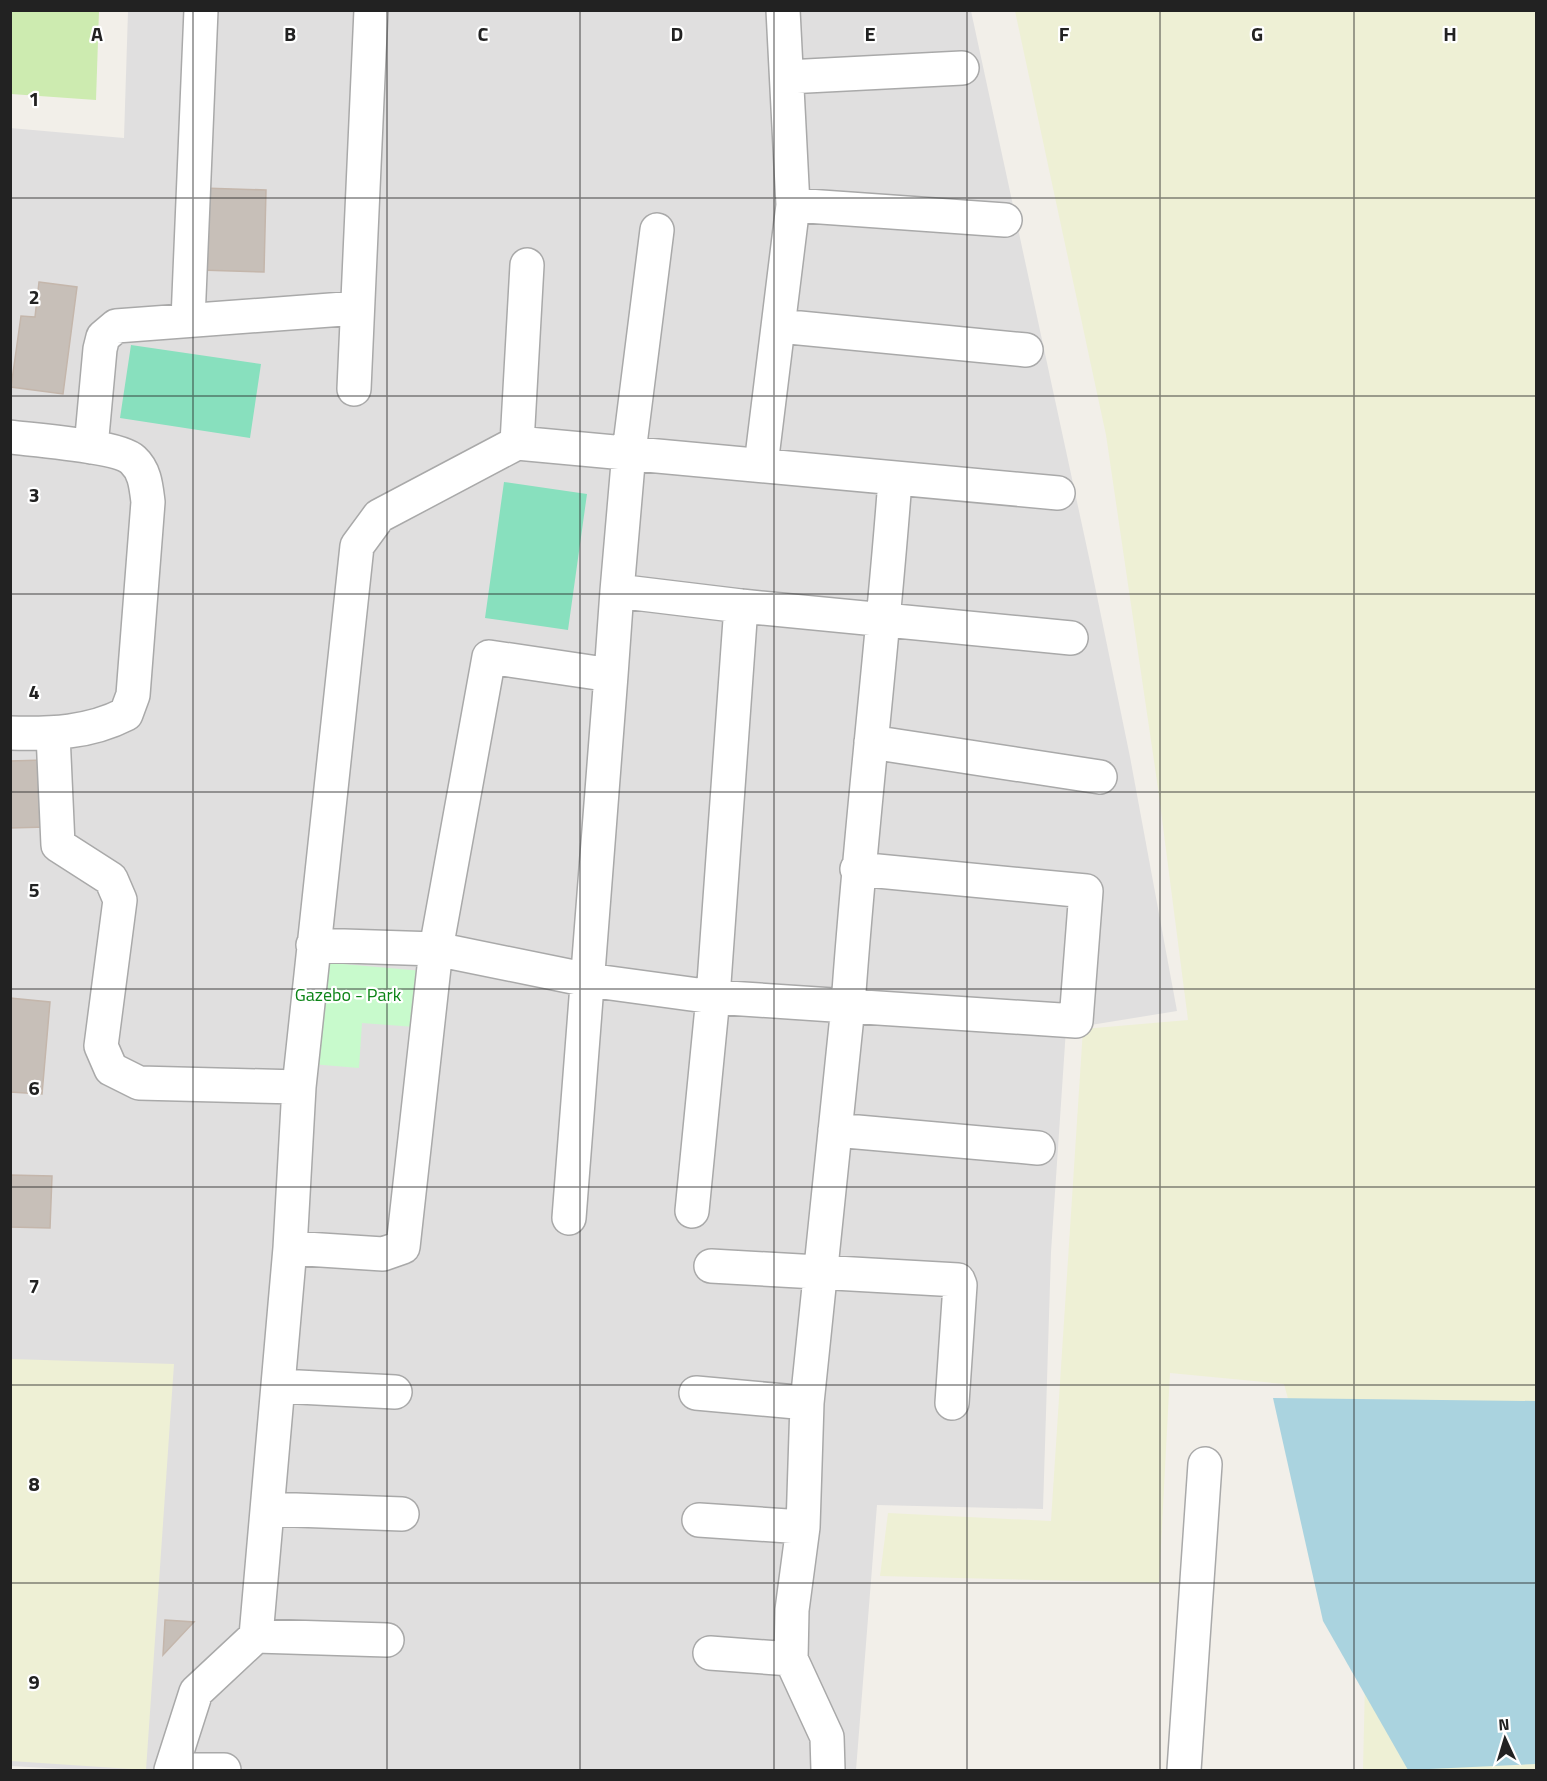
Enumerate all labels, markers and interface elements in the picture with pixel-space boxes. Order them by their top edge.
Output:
text: A [91,18,103,49]
text: B [284,18,296,49]
text: C [478,18,489,49]
text: D [671,18,683,49]
text: E [864,18,876,49]
text: F [1059,18,1070,49]
text: G [1251,18,1263,49]
text: H [1443,18,1457,49]
text: 1 [28,83,40,114]
text: 2 [28,281,40,312]
text: 3 [28,479,40,510]
text: 4 [28,676,40,707]
text: 5 [28,874,40,905]
park label: Gazebo - Park [295,981,402,1008]
text: 6 [28,1072,40,1103]
text: 7 [28,1270,40,1301]
text: 8 [28,1468,40,1499]
text: 9 [28,1666,40,1697]
north arrow [1475,1709,1535,1769]
text: N [1498,1712,1510,1736]

